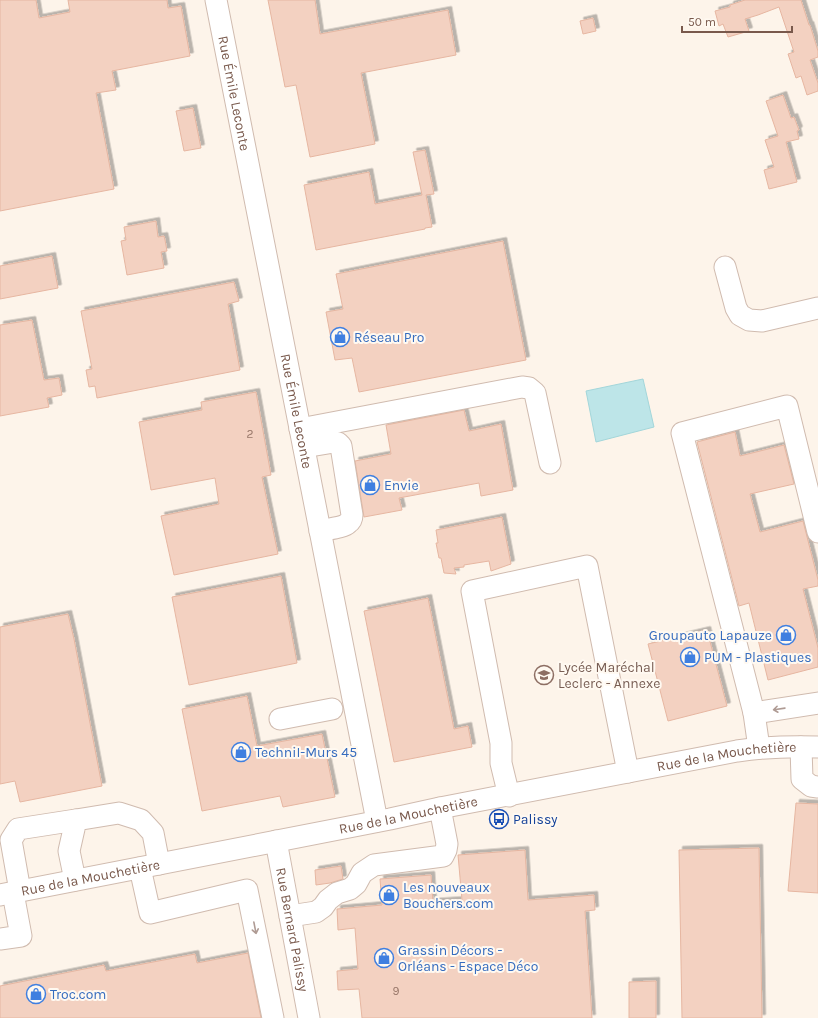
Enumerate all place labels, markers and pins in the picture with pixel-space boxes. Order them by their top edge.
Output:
shop icon: Réseau Pro [329,326,351,348]
place label: Réseau Pro [354,329,424,346]
shop icon: Envie [359,474,381,496]
place label: Envie [384,477,419,494]
shop icon: Groupauto Lapauze [775,624,797,646]
place label: Groupauto Lapauze [649,627,772,644]
shop icon: PUM - Plastiques [679,646,701,668]
place label: PUM - Plastiques [704,649,812,666]
place label: Lycée Maréchal Leclerc - Annexe [558,659,660,692]
school or university icon: Lycée Maréchal Leclerc - Annexe [533,664,555,686]
shop icon: TechniI-Murs 45 [230,741,252,763]
place label: TechniI-Murs 45 [255,744,357,761]
bus stop icon: Palissy [488,808,510,830]
place label: Palissy [513,811,558,828]
place label: Les nouveaux Bouchers.com [403,879,494,912]
shop icon: Les nouveaux Bouchers.com [378,884,400,906]
place label: Grassin Décors - Orléans - Espace Déco [398,942,538,975]
shop icon: Grassin Décors - Orléans - Espace Déco [373,947,395,969]
shop icon: Troc.com [25,983,47,1005]
place label: Troc.com [50,986,106,1003]

